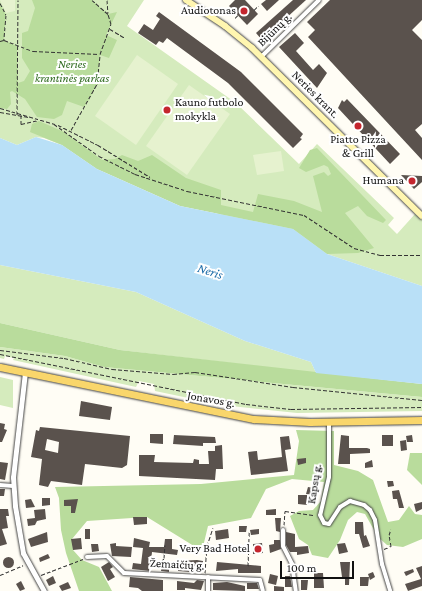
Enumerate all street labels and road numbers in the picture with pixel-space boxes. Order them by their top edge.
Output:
street label: Bijūnų g. [255,10,295,50]
street label: Neries krant. [288,68,342,122]
street label: Jonavos g. [186,389,236,411]
street label: Kapsų g. [305,463,325,505]
street label: Žemaičių g. [149,556,205,574]

